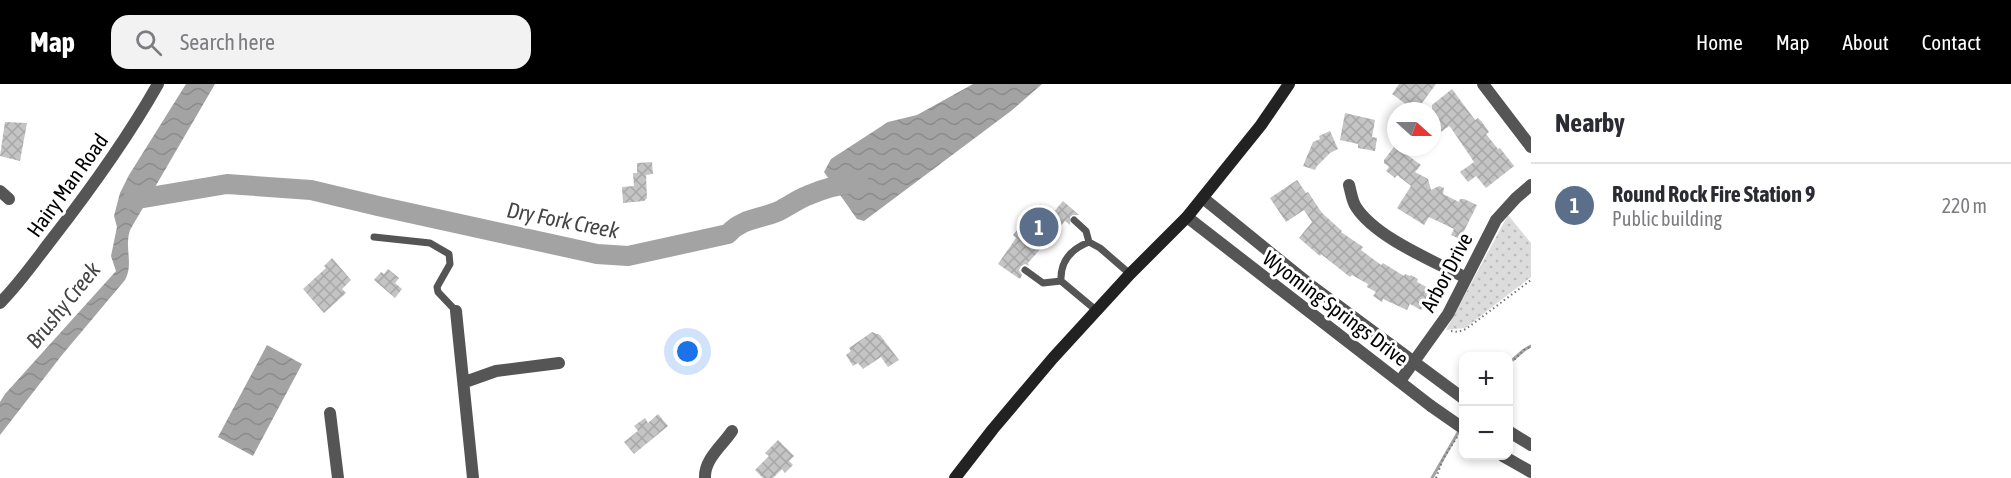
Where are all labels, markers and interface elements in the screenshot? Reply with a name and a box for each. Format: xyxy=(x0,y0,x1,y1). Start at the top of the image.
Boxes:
search box xyxy=(111,15,531,69)
text: Map xyxy=(30,26,75,58)
icon: search xyxy=(132,26,165,59)
text: Search here xyxy=(180,29,275,55)
text: Home xyxy=(1696,30,1743,54)
text: Map xyxy=(1776,30,1810,54)
text: About xyxy=(1843,30,1889,54)
text: Contact xyxy=(1922,30,1981,54)
north arrow xyxy=(1387,102,1441,156)
text: Nearby xyxy=(1555,108,1625,138)
street label: Hairy Man Road xyxy=(22,129,112,241)
text: Round Rock Fire Station 9 xyxy=(1612,181,1815,207)
text: 1 xyxy=(1570,194,1579,217)
text: 220 m xyxy=(1942,194,1987,217)
water label: Dry Fork Creek xyxy=(505,196,622,244)
pin: 1 xyxy=(1020,204,1058,250)
text: Public building xyxy=(1612,207,1722,230)
street label: Arbor Drive xyxy=(1415,228,1477,316)
street label: Wyoming Springs Drive xyxy=(1259,246,1413,370)
water label: Brushy Creek xyxy=(20,257,106,353)
your location xyxy=(673,337,702,366)
map controls xyxy=(1459,352,1513,460)
button: + xyxy=(1459,352,1513,406)
button: − xyxy=(1459,406,1513,460)

